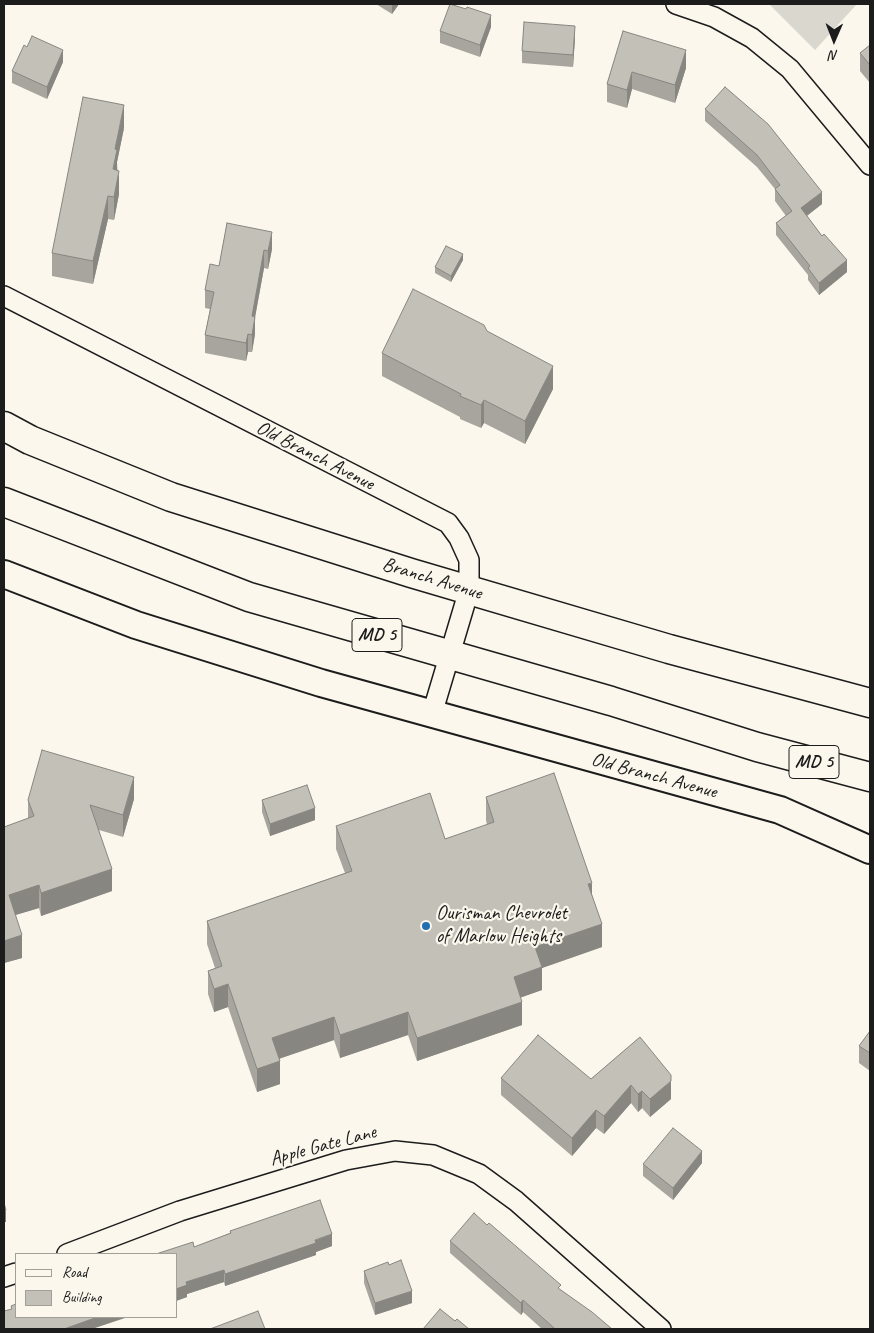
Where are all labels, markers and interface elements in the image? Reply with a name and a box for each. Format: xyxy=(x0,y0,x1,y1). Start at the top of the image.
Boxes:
north arrow xyxy=(809,15,859,65)
text: N xyxy=(829,47,838,64)
street label: Old Branch Avenue xyxy=(252,416,378,496)
street label: Branch Avenue xyxy=(379,552,485,606)
road number: MD 5 xyxy=(352,618,402,652)
road number: MD 5 xyxy=(789,746,839,779)
street label: Old Branch Avenue xyxy=(589,748,719,804)
place label: Ourisman Chevrolet of Marlow Heights xyxy=(436,902,567,949)
marker: Ourisman Chevrolet of Marlow Heights xyxy=(420,920,432,932)
street label: Apple Gate Lane xyxy=(267,1120,379,1172)
legend xyxy=(15,1253,178,1318)
text: Road xyxy=(62,1263,87,1282)
text: Building xyxy=(62,1288,101,1307)

